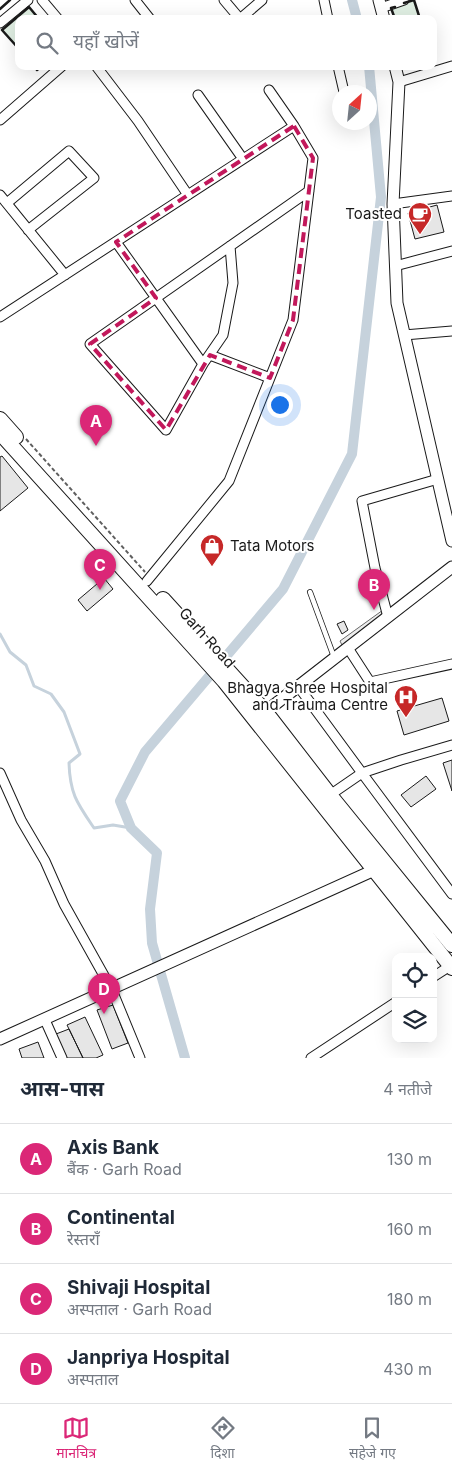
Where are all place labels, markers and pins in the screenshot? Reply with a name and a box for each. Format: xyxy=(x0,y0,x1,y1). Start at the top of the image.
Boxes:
cafe icon: Toasted xyxy=(407,201,433,235)
place label: Toasted xyxy=(345,204,402,223)
pin: A xyxy=(80,405,112,446)
shop icon: Tata Motors xyxy=(199,533,225,567)
place label: Tata Motors xyxy=(230,536,315,555)
pin: C xyxy=(84,549,116,590)
pin: B xyxy=(358,569,390,610)
place label: Bhagya Shree Hospital and Trauma Centre xyxy=(227,678,388,714)
hospital icon: Bhagya Shree Hospital and Trauma Centre xyxy=(393,684,419,718)
pin: D xyxy=(88,973,120,1014)

